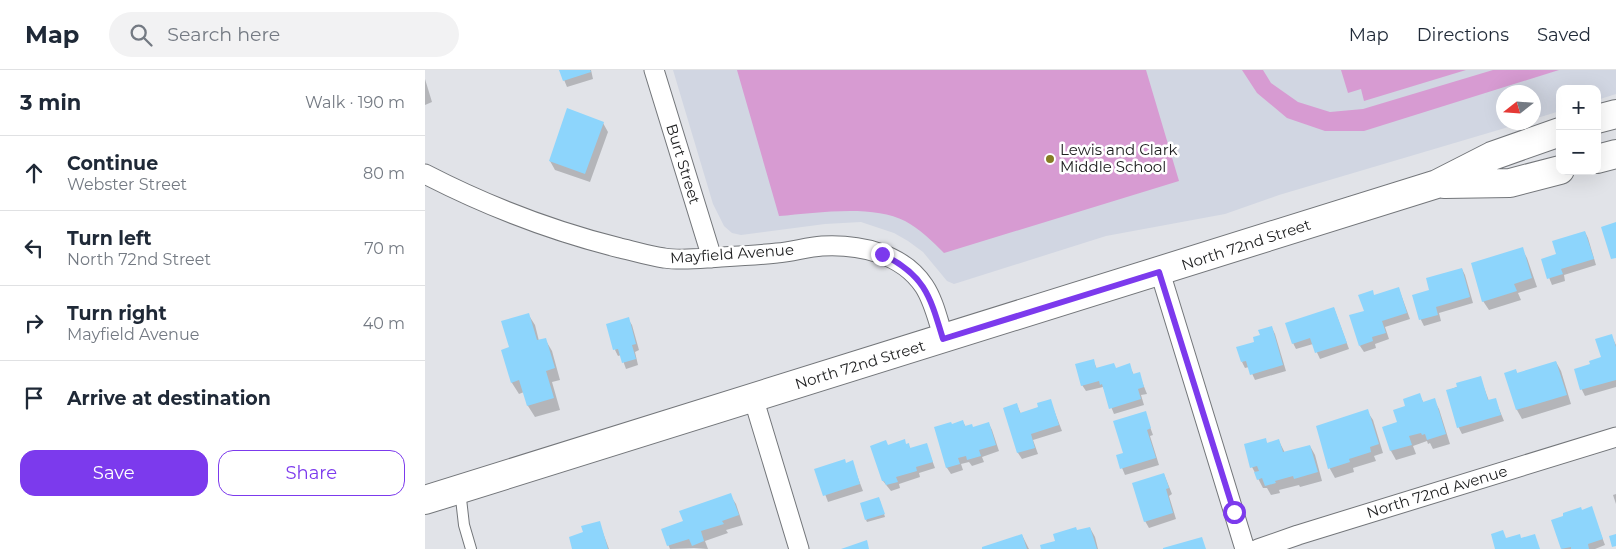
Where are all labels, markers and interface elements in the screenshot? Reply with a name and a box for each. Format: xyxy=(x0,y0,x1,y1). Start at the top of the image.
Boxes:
search box xyxy=(109,12,459,57)
text: Map xyxy=(25,20,79,49)
icon: search xyxy=(127,21,155,49)
text: Search here xyxy=(167,23,280,46)
text: Map xyxy=(1349,24,1389,46)
text: Directions xyxy=(1417,24,1509,46)
text: Saved xyxy=(1537,24,1591,46)
north arrow xyxy=(1496,85,1541,130)
map controls xyxy=(1556,85,1601,175)
button: + xyxy=(1556,85,1601,130)
text: 3 min xyxy=(20,90,81,115)
text: Walk · 190 m xyxy=(305,93,405,112)
street label: Burt Street xyxy=(662,121,705,206)
button: − xyxy=(1556,130,1601,175)
place label: Lewis and Clark Middle School xyxy=(1060,140,1178,176)
text: Continue xyxy=(67,152,158,175)
marker: Lewis and Clark Middle School xyxy=(1044,153,1056,165)
icon: ahead xyxy=(20,159,48,187)
text: 80 m xyxy=(363,164,405,183)
text: Webster Street xyxy=(67,175,187,194)
street label: North 72nd Street xyxy=(1179,215,1313,274)
text: Turn left xyxy=(67,227,152,250)
icon: left xyxy=(20,234,48,262)
text: 70 m xyxy=(364,239,405,258)
street label: Mayfield Avenue xyxy=(669,240,795,267)
route end xyxy=(871,243,894,266)
text: North 72nd Street xyxy=(67,250,211,269)
text: Turn right xyxy=(67,302,167,325)
icon: right xyxy=(20,309,48,337)
text: 40 m xyxy=(363,314,405,333)
text: Mayfield Avenue xyxy=(67,325,199,344)
street label: North 72nd Street xyxy=(793,336,927,393)
icon: arrive xyxy=(20,384,48,412)
text: Arrive at destination xyxy=(67,387,271,410)
button: Save xyxy=(20,450,208,496)
button: Share xyxy=(218,450,405,496)
street label: North 72nd Avenue xyxy=(1364,461,1510,522)
route start xyxy=(1223,501,1246,524)

